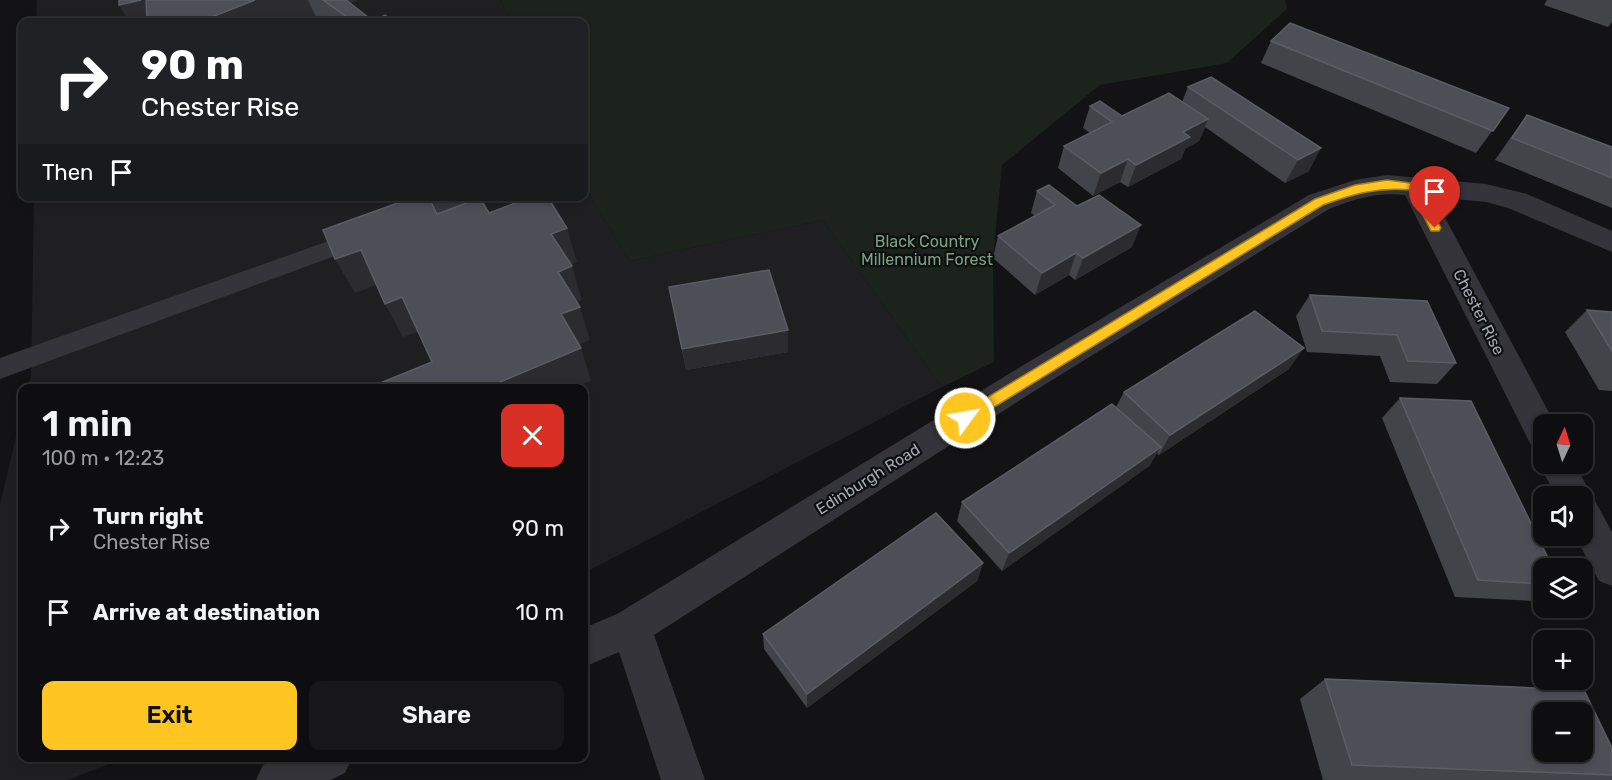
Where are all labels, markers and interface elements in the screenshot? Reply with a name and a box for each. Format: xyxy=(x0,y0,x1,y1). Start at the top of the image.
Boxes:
text: 90 m xyxy=(141,40,244,90)
icon: right xyxy=(42,42,120,120)
text: Chester Rise xyxy=(141,91,299,123)
icon: arrive xyxy=(105,156,138,189)
text: Then xyxy=(42,159,93,186)
pin xyxy=(1409,166,1460,228)
icon: arrive xyxy=(1418,175,1451,208)
park label: Black Country Millennium Forest xyxy=(861,232,993,269)
street label: Chester Rise xyxy=(1449,266,1509,358)
position arrow xyxy=(933,386,997,450)
text: 1 min xyxy=(42,402,133,445)
button: close xyxy=(501,404,564,467)
north arrow xyxy=(1533,414,1593,474)
map controls xyxy=(1533,414,1593,762)
street label: Edinburgh Road xyxy=(813,439,923,519)
text: 100 m · 12:23 xyxy=(42,446,164,470)
button: sound xyxy=(1533,486,1593,546)
text: Turn right xyxy=(93,503,203,530)
icon: right xyxy=(42,512,75,545)
text: 90 m xyxy=(512,515,564,542)
text: Chester Rise xyxy=(93,530,210,554)
button: layers xyxy=(1533,558,1593,618)
icon: arrive xyxy=(42,596,75,629)
text: Arrive at destination xyxy=(93,599,320,626)
text: 10 m xyxy=(516,599,564,626)
button: + xyxy=(1533,630,1593,690)
button: Exit xyxy=(42,681,297,750)
button: Share xyxy=(309,681,564,750)
button: − xyxy=(1533,702,1593,762)

